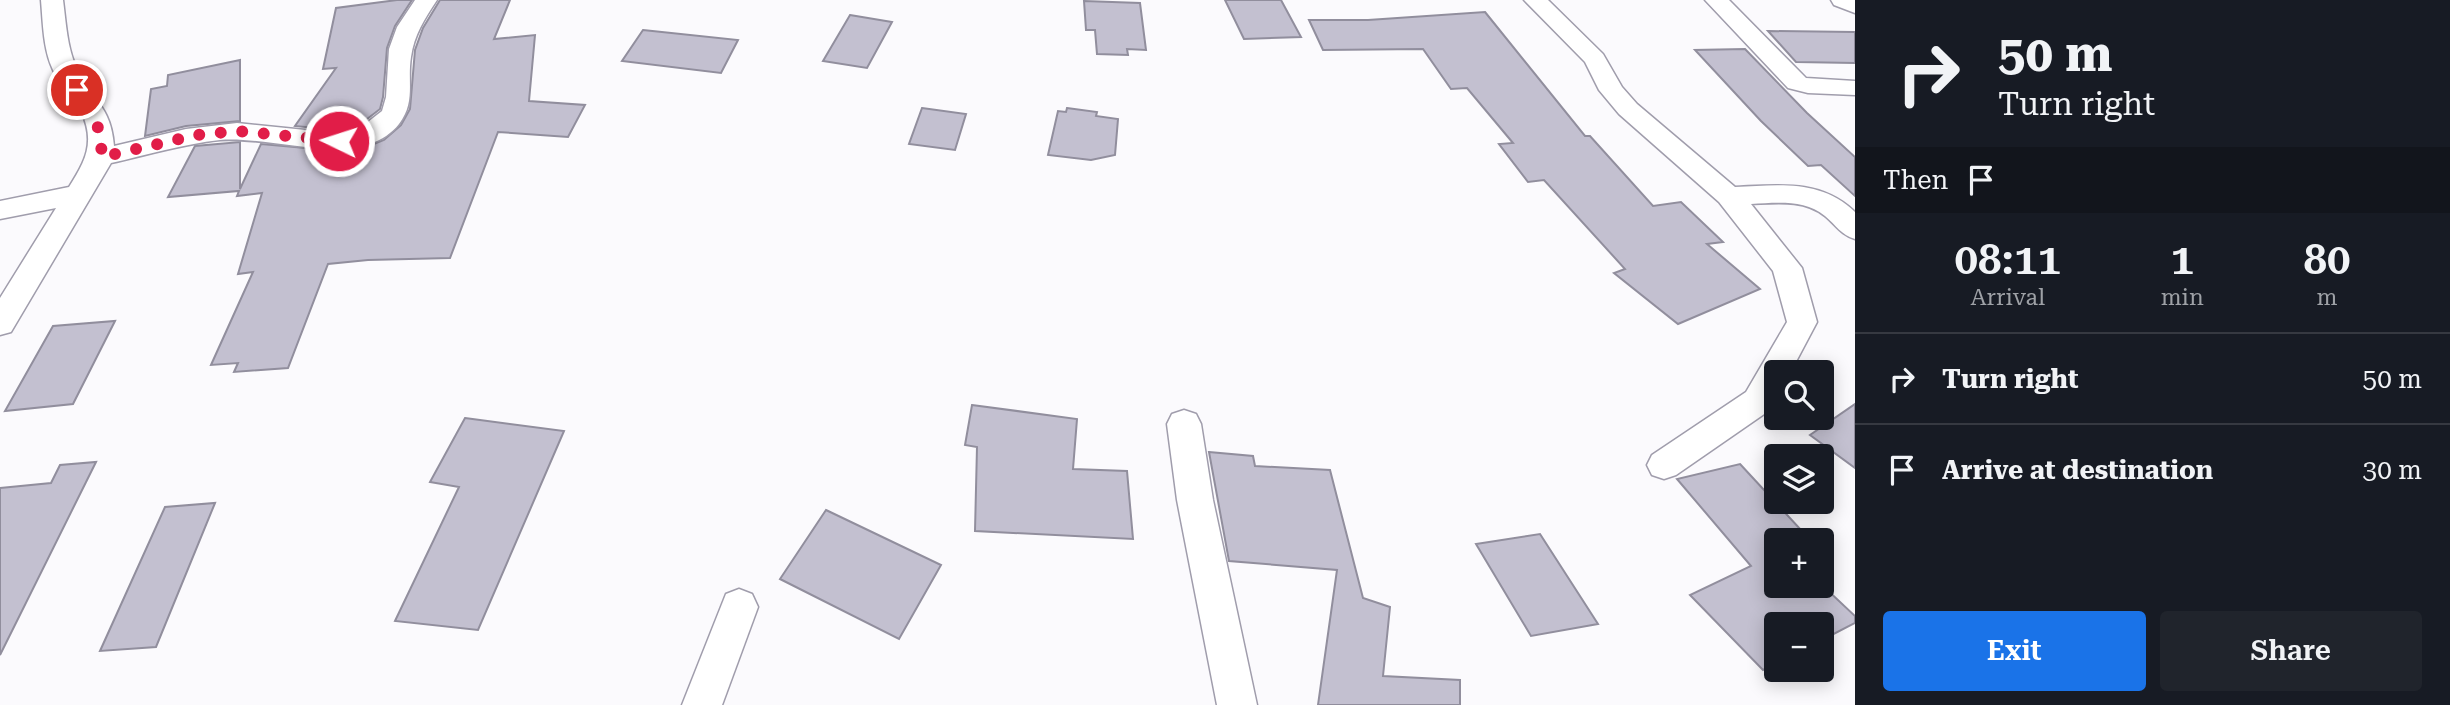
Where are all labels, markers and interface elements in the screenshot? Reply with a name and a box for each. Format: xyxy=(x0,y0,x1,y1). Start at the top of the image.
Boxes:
text: 50 m xyxy=(1998,26,2113,83)
icon: right xyxy=(1883,28,1974,119)
pin xyxy=(47,60,107,120)
icon: arrive xyxy=(58,71,96,109)
text: Turn right xyxy=(1998,85,2155,123)
position arrow xyxy=(302,104,376,178)
icon: arrive xyxy=(1962,161,2000,199)
text: Then xyxy=(1883,165,1948,195)
text: 08:11 xyxy=(1955,235,2061,284)
text: 1 xyxy=(2170,235,2194,284)
text: 80 xyxy=(2303,235,2350,284)
text: Arrival xyxy=(1970,284,2045,311)
text: min xyxy=(2161,284,2204,311)
text: m xyxy=(2316,284,2337,311)
map controls xyxy=(1764,360,1834,682)
button: search xyxy=(1764,360,1834,430)
icon: right xyxy=(1883,360,1921,398)
text: Turn right xyxy=(1942,364,2078,394)
text: 50 m xyxy=(2363,364,2422,394)
button: layers xyxy=(1764,444,1834,514)
icon: arrive xyxy=(1883,451,1921,489)
text: Arrive at destination xyxy=(1942,455,2213,485)
text: 30 m xyxy=(2363,455,2422,485)
button: + xyxy=(1764,528,1834,598)
button: Exit xyxy=(1883,611,2146,691)
button: Share xyxy=(2160,611,2422,691)
button: − xyxy=(1764,612,1834,682)

